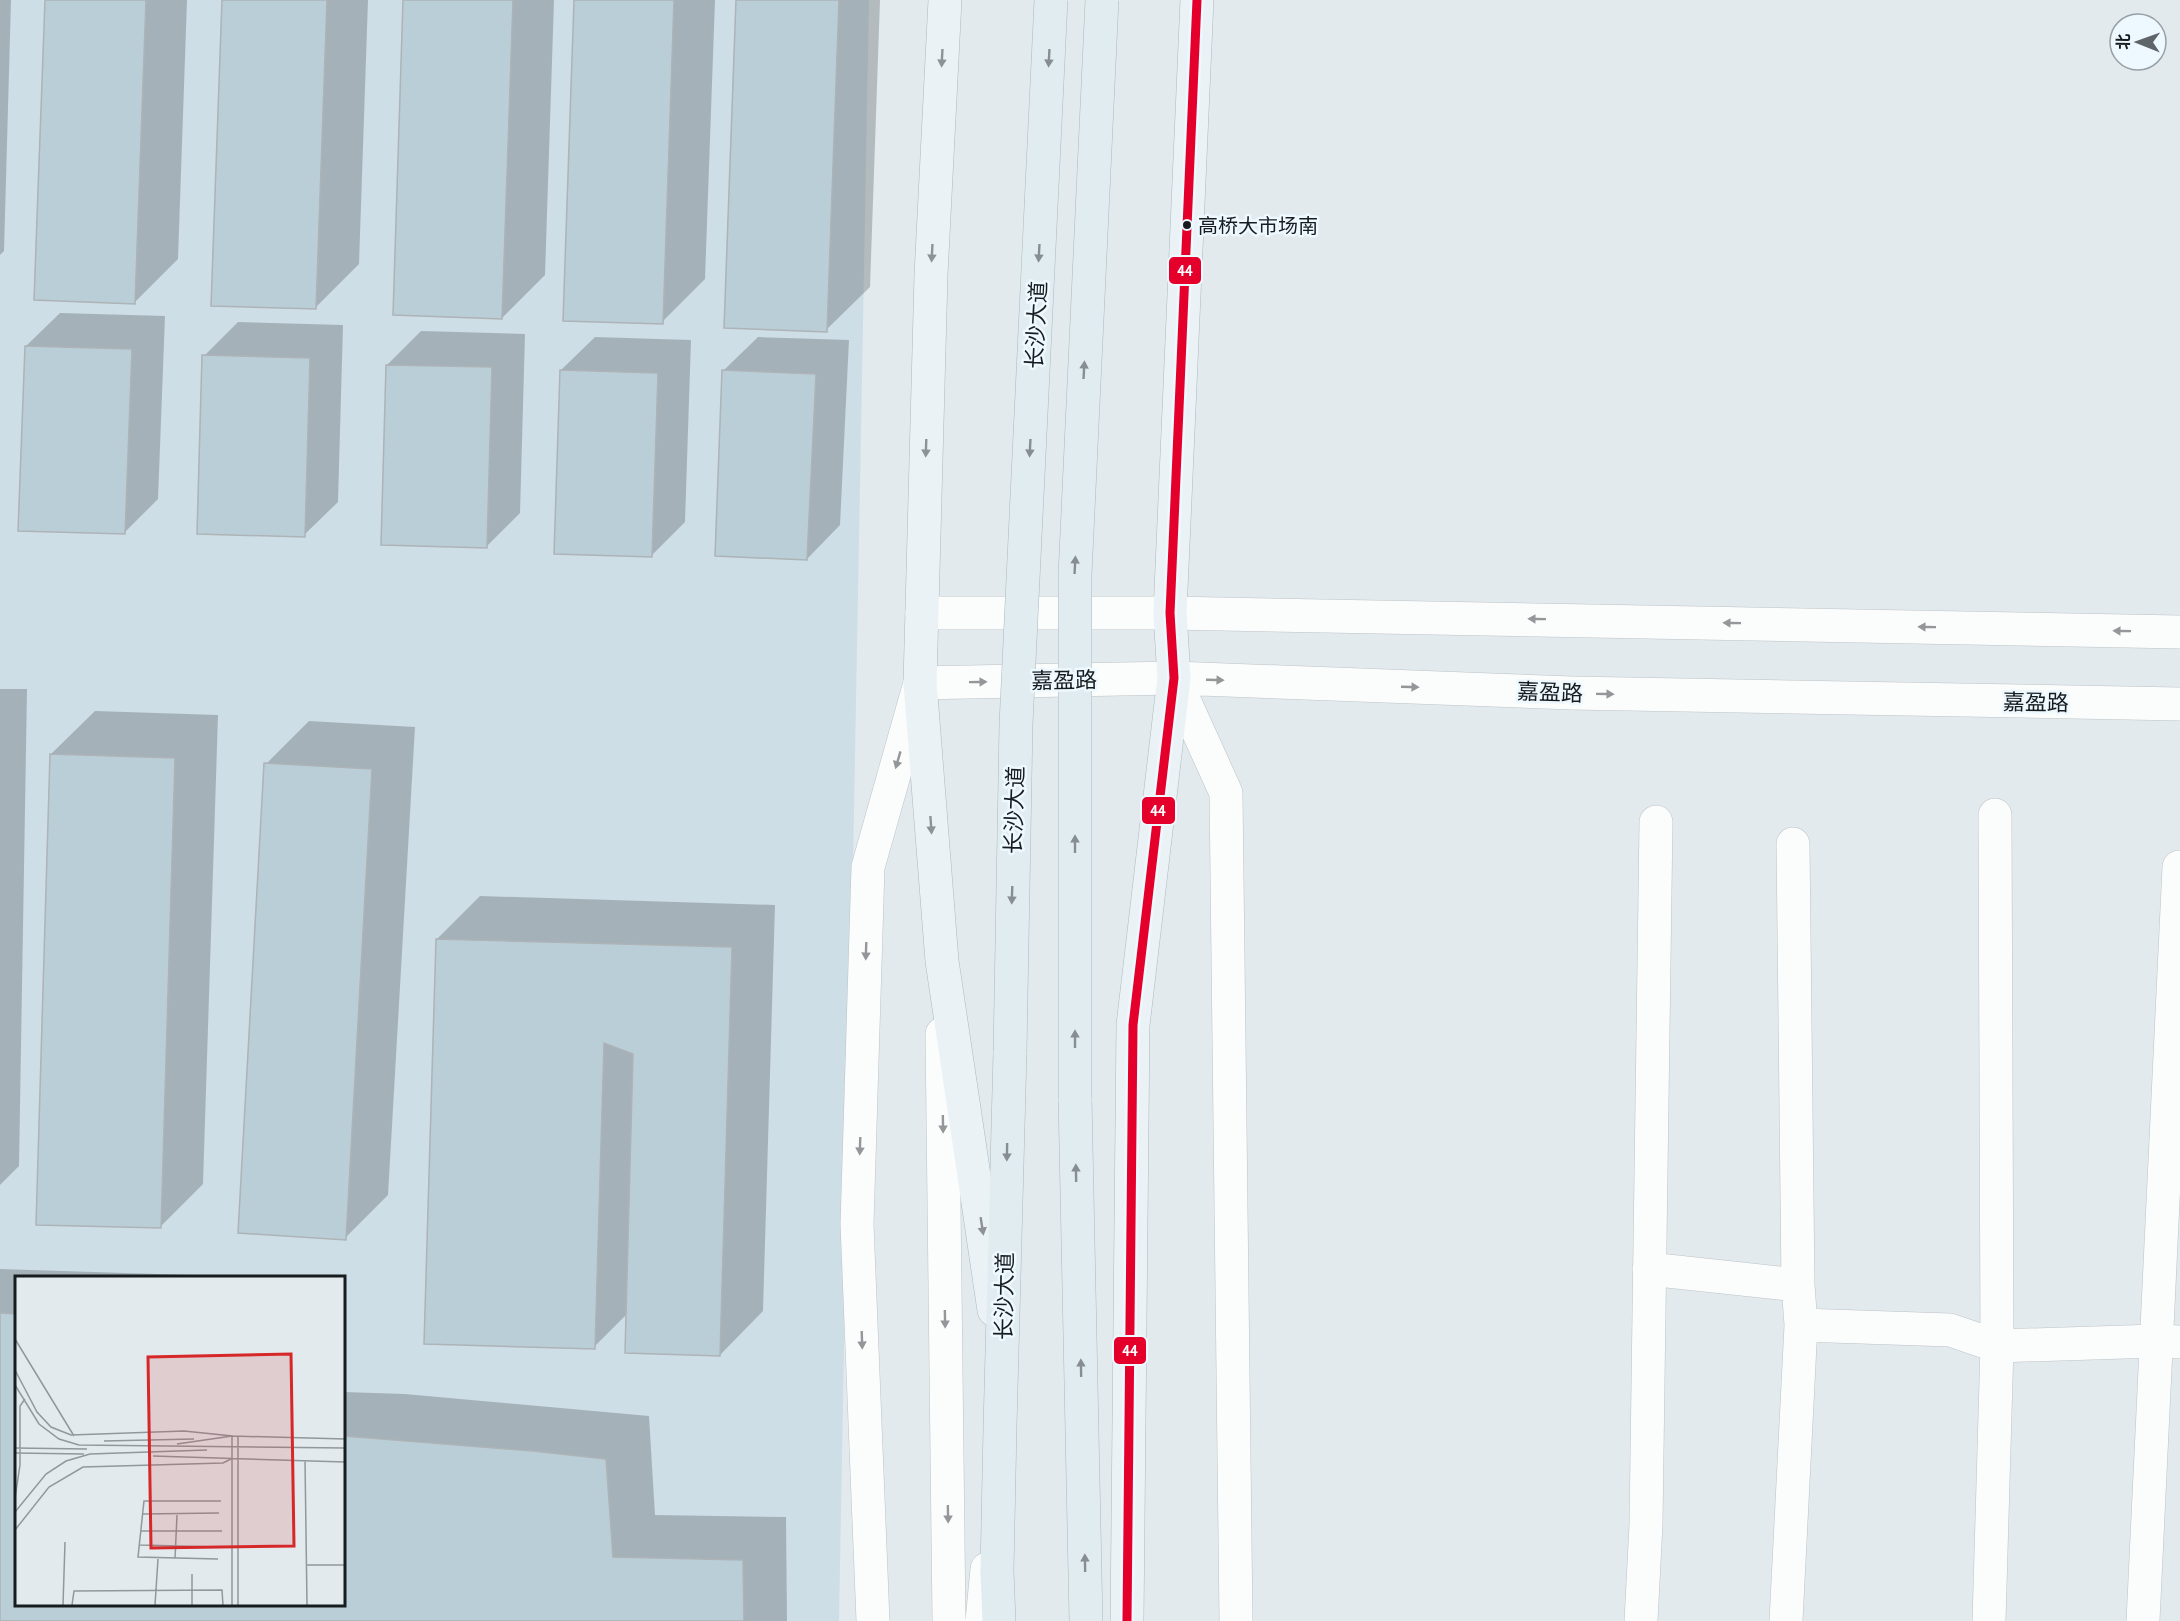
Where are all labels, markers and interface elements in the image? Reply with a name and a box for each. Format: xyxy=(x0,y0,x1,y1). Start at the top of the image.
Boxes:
north arrow xyxy=(2108,12,2168,72)
text: 北 xyxy=(2113,34,2133,50)
one-way arrow xyxy=(937,49,947,68)
one-way arrow xyxy=(1044,49,1053,68)
place label: 高桥大市场南 xyxy=(1198,213,1318,239)
marker: 高桥大市场南 xyxy=(1181,219,1193,231)
one-way arrow xyxy=(928,244,937,263)
one-way arrow xyxy=(1035,244,1044,263)
line badge: 44 xyxy=(1168,256,1202,285)
text: 44 xyxy=(1177,260,1193,280)
street label: 长沙大道 xyxy=(1020,280,1052,370)
one-way arrow xyxy=(1080,361,1089,380)
one-way arrow xyxy=(1025,438,1034,457)
one-way arrow xyxy=(922,439,931,458)
one-way arrow xyxy=(1071,556,1080,575)
one-way arrow xyxy=(1527,615,1546,624)
one-way arrow xyxy=(1722,618,1741,628)
one-way arrow xyxy=(1917,622,1936,632)
one-way arrow xyxy=(2112,626,2131,635)
street label: 嘉盈路 xyxy=(1031,665,1097,695)
one-way arrow xyxy=(1206,675,1225,684)
one-way arrow xyxy=(969,677,988,687)
street label: 嘉盈路 xyxy=(1517,677,1583,707)
one-way arrow xyxy=(1401,682,1420,692)
street label: 嘉盈路 xyxy=(2003,687,2069,717)
one-way arrow xyxy=(1596,689,1615,699)
one-way arrow xyxy=(893,751,903,769)
street label: 长沙大道 xyxy=(998,766,1030,854)
line badge: 44 xyxy=(1141,796,1176,825)
text: 44 xyxy=(1150,800,1166,820)
one-way arrow xyxy=(926,816,936,835)
one-way arrow xyxy=(1070,835,1080,854)
one-way arrow xyxy=(1007,885,1017,904)
one-way arrow xyxy=(861,941,870,960)
one-way arrow xyxy=(1070,1030,1080,1049)
one-way arrow xyxy=(938,1115,948,1134)
one-way arrow xyxy=(855,1136,864,1155)
one-way arrow xyxy=(1003,1143,1012,1162)
one-way arrow xyxy=(1072,1163,1081,1182)
one-way arrow xyxy=(977,1217,986,1236)
street label: 长沙大道 xyxy=(989,1252,1019,1340)
inset map xyxy=(15,1276,345,1606)
one-way arrow xyxy=(941,1310,950,1329)
one-way arrow xyxy=(857,1331,866,1350)
line badge: 44 xyxy=(1113,1336,1147,1365)
text: 44 xyxy=(1122,1340,1138,1360)
one-way arrow xyxy=(1076,1358,1085,1377)
one-way arrow xyxy=(943,1505,952,1524)
one-way arrow xyxy=(1080,1553,1090,1572)

